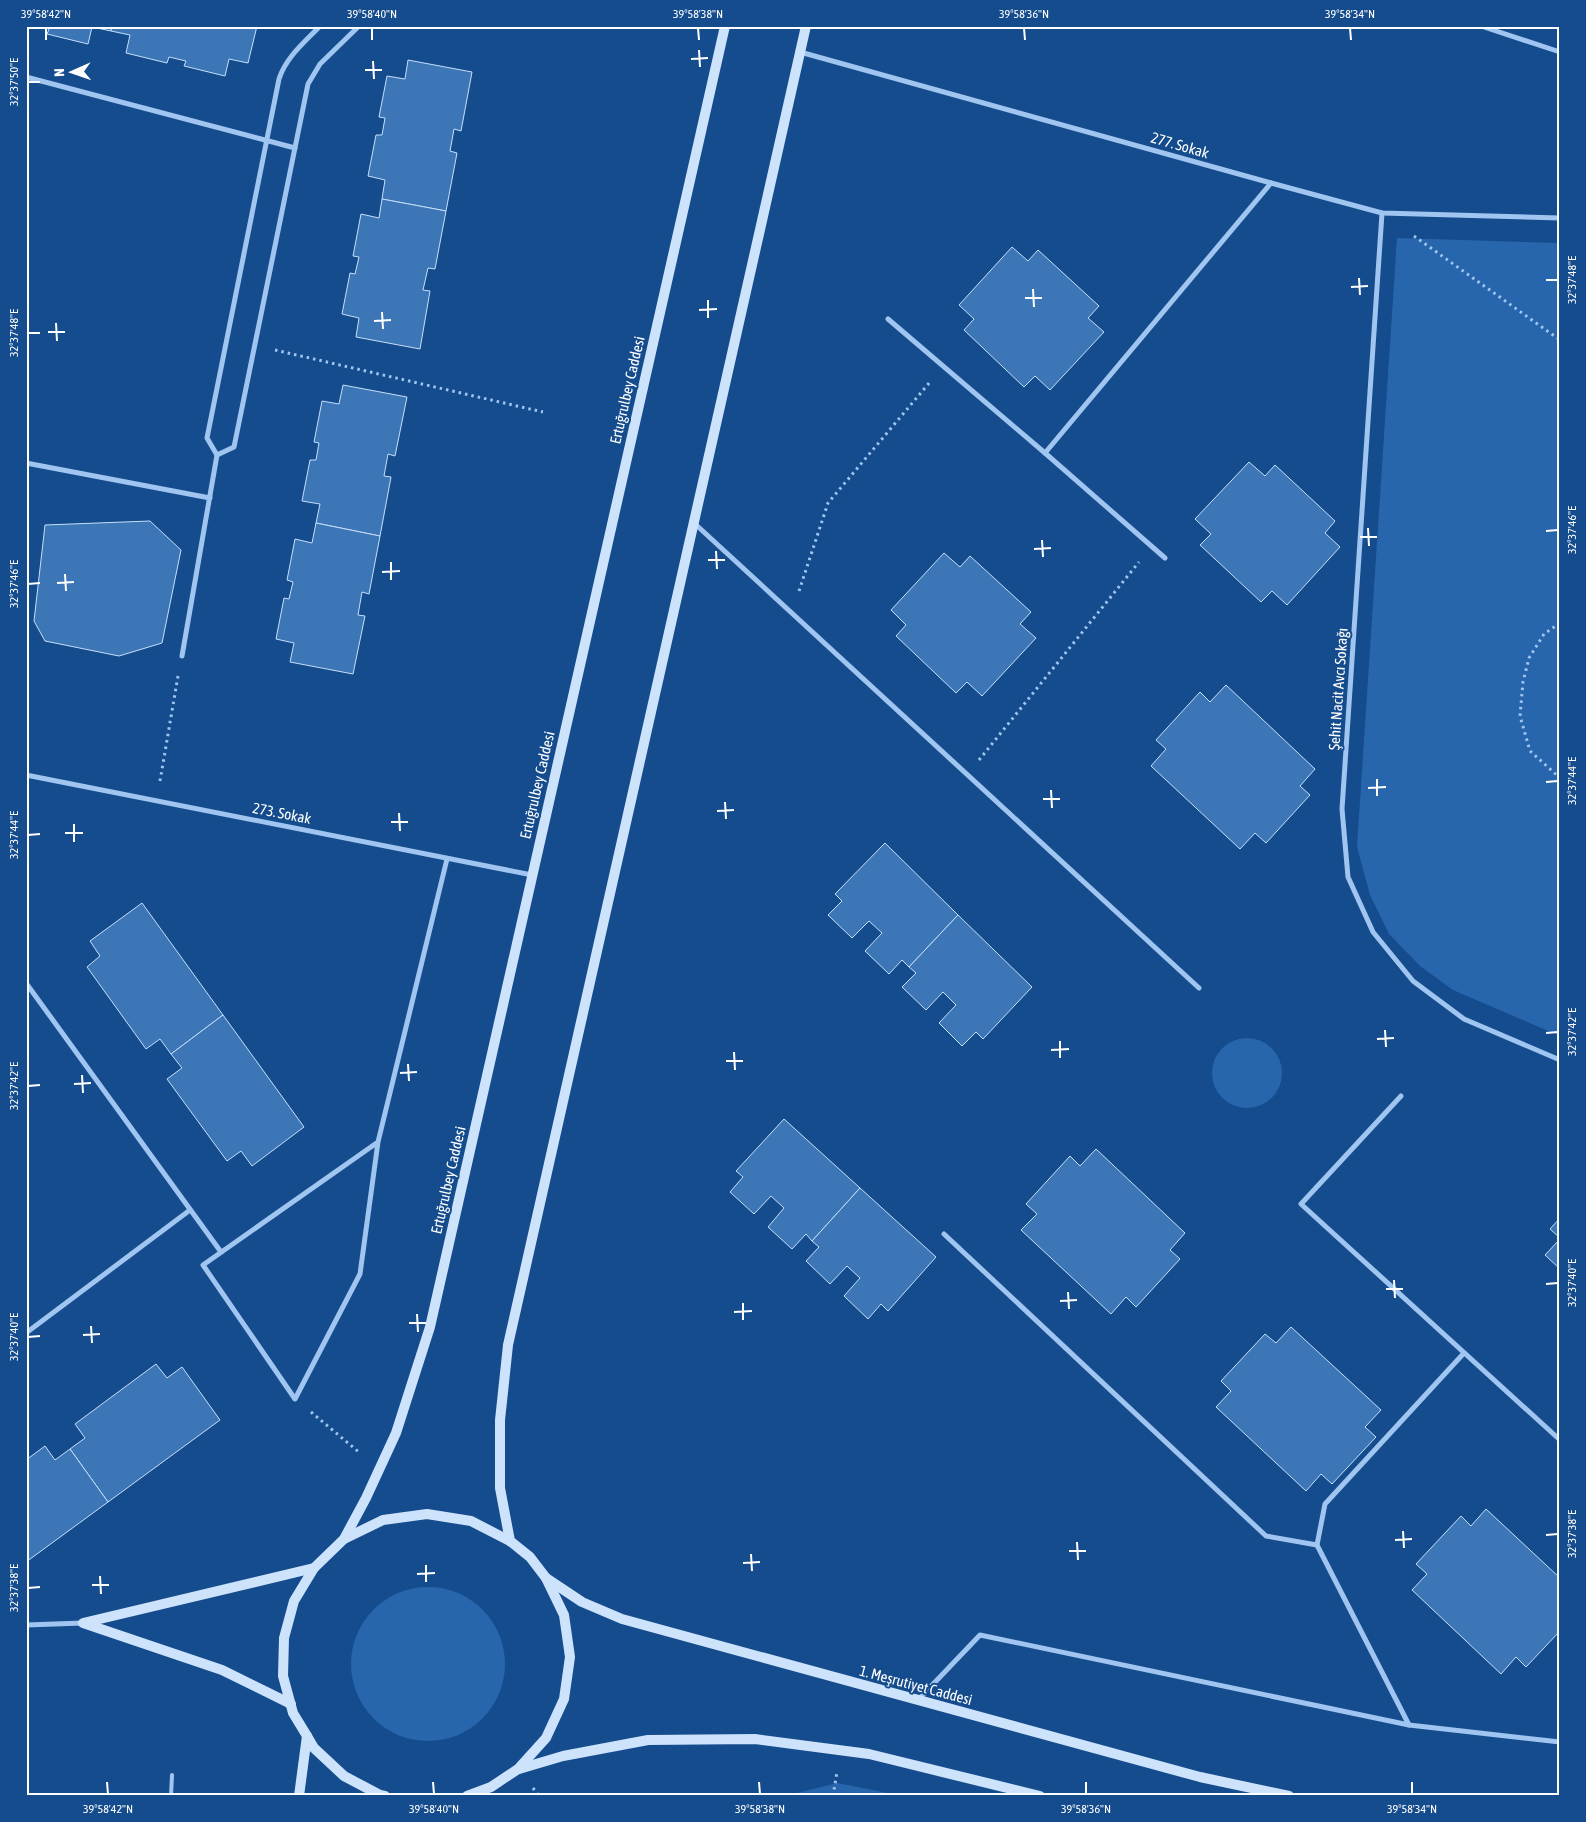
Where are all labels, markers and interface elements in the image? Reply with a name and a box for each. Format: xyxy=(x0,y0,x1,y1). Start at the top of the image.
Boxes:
text: 39°58'42"N xyxy=(21,7,71,21)
text: 39°58'40"N xyxy=(347,7,397,21)
text: 39°58'38"N xyxy=(673,7,723,21)
text: 39°58'36"N xyxy=(999,7,1049,21)
text: 39°58'34"N xyxy=(1325,7,1375,21)
north arrow xyxy=(48,48,98,98)
text: 32°37'50"E xyxy=(7,58,21,106)
text: N xyxy=(51,68,67,77)
street label: 277. Sokak xyxy=(1149,129,1211,161)
text: 32°37'48"E xyxy=(1565,256,1579,304)
text: 32°37'48"E xyxy=(7,309,21,357)
street label: Ertuğrulbey Caddesi xyxy=(606,335,648,445)
text: 32°37'46"E xyxy=(1565,506,1579,554)
text: 32°37'46"E xyxy=(7,560,21,608)
street label: Şehit Nacit Avcı Sokağı xyxy=(1325,627,1351,751)
street label: Ertuğrulbey Caddesi xyxy=(516,730,558,840)
text: 32°37'44"E xyxy=(1565,757,1579,805)
street label: 273. Sokak xyxy=(251,799,313,827)
text: 32°37'44"E xyxy=(7,811,21,859)
text: 32°37'42"E xyxy=(1565,1008,1579,1056)
text: 32°37'42"E xyxy=(7,1062,21,1110)
street label: Ertuğrulbey Caddesi xyxy=(427,1125,469,1235)
text: 32°37'40"E xyxy=(1565,1259,1579,1307)
text: 32°37'40"E xyxy=(7,1313,21,1361)
text: 32°37'38"E xyxy=(1565,1510,1579,1558)
text: 32°37'38"E xyxy=(7,1564,21,1612)
street label: 1. Meşrutiyet Caddesi xyxy=(858,1662,974,1708)
text: 39°58'42"N xyxy=(83,1802,133,1816)
text: 39°58'40"N xyxy=(409,1802,459,1816)
text: 39°58'38"N xyxy=(735,1802,785,1816)
text: 39°58'36"N xyxy=(1061,1802,1111,1816)
text: 39°58'34"N xyxy=(1387,1802,1437,1816)

